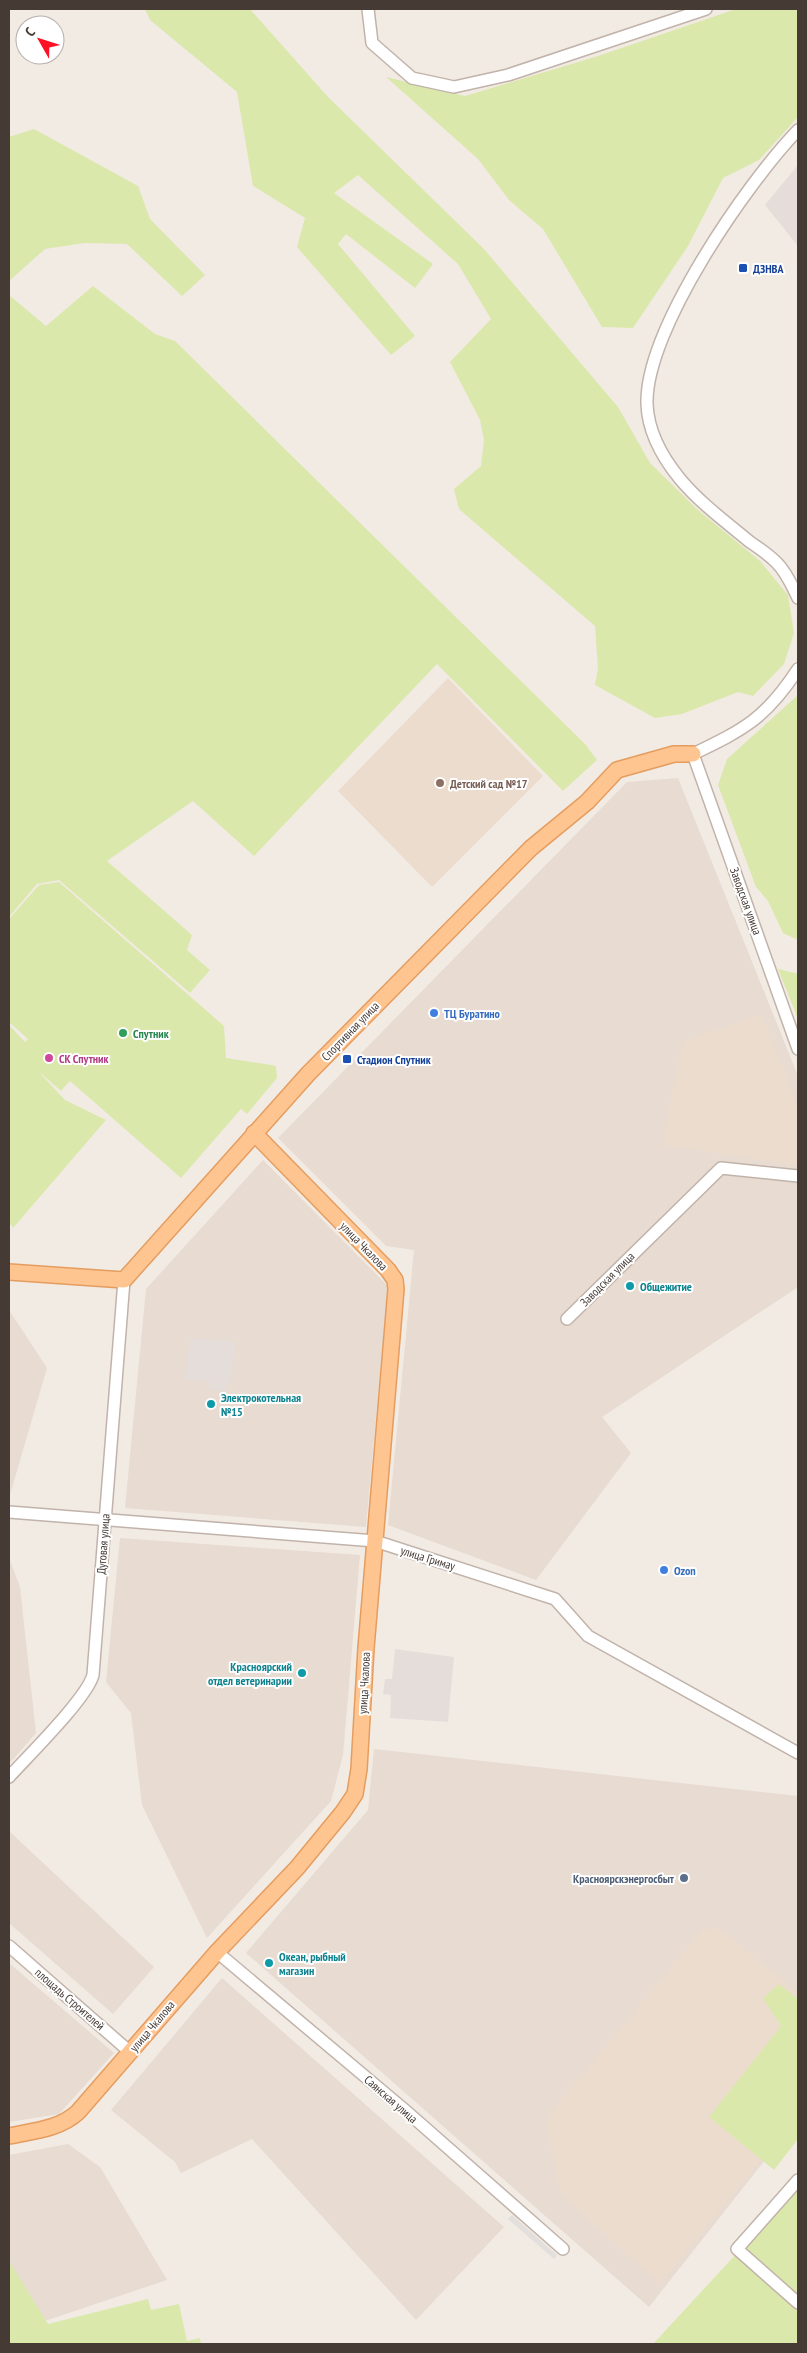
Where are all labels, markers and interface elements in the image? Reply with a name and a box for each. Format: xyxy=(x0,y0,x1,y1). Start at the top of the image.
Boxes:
north arrow xyxy=(15,15,65,65)
text: С xyxy=(21,23,39,40)
place label: ДЗНВА xyxy=(753,261,784,276)
marker: ДЗНВА xyxy=(737,262,749,274)
place label: Детский сад №17 xyxy=(450,776,528,791)
marker: Детский сад №17 xyxy=(434,777,446,789)
street label: Заводская улица xyxy=(727,865,765,937)
street label: Спортивная улица xyxy=(318,998,382,1064)
place label: ТЦ Буратино xyxy=(444,1006,501,1021)
marker: ТЦ Буратино xyxy=(428,1007,440,1019)
place label: Спутник xyxy=(133,1026,169,1041)
marker: Спутник xyxy=(117,1027,129,1039)
place label: СК Спутник xyxy=(59,1051,109,1066)
marker: СК Спутник xyxy=(43,1052,55,1064)
place label: Стадион Спутник xyxy=(357,1052,431,1067)
marker: Стадион Спутник xyxy=(341,1053,353,1065)
street label: улица Чкалова xyxy=(337,1218,391,1274)
street label: Заводская улица xyxy=(577,1249,637,1309)
place label: Общежитие xyxy=(640,1279,692,1294)
marker: Общежитие xyxy=(624,1280,636,1292)
place label: Электрокотельная №15 xyxy=(221,1390,301,1419)
marker: Электрокотельная №15 xyxy=(205,1398,217,1410)
street label: Дуговая улица xyxy=(93,1513,113,1575)
street label: улица Гримау xyxy=(399,1543,458,1574)
place label: Ozon xyxy=(674,1563,696,1578)
marker: Ozon xyxy=(658,1564,670,1576)
street label: улица Чкалова xyxy=(355,1651,373,1714)
place label: Красноярский отдел ветеринарии xyxy=(208,1659,292,1688)
marker: Красноярский отдел ветеринарии xyxy=(296,1667,308,1679)
place label: Красноярскэнергосбыт xyxy=(573,1871,675,1886)
marker: Красноярскэнергосбыт xyxy=(678,1872,690,1884)
place label: Океан, рыбный магазин xyxy=(279,1949,346,1978)
marker: Океан, рыбный магазин xyxy=(263,1957,275,1969)
street label: площадь Строителей xyxy=(32,1965,108,2033)
street label: улица Чкалова xyxy=(126,1997,178,2055)
street label: Саянская улица xyxy=(361,2072,421,2126)

